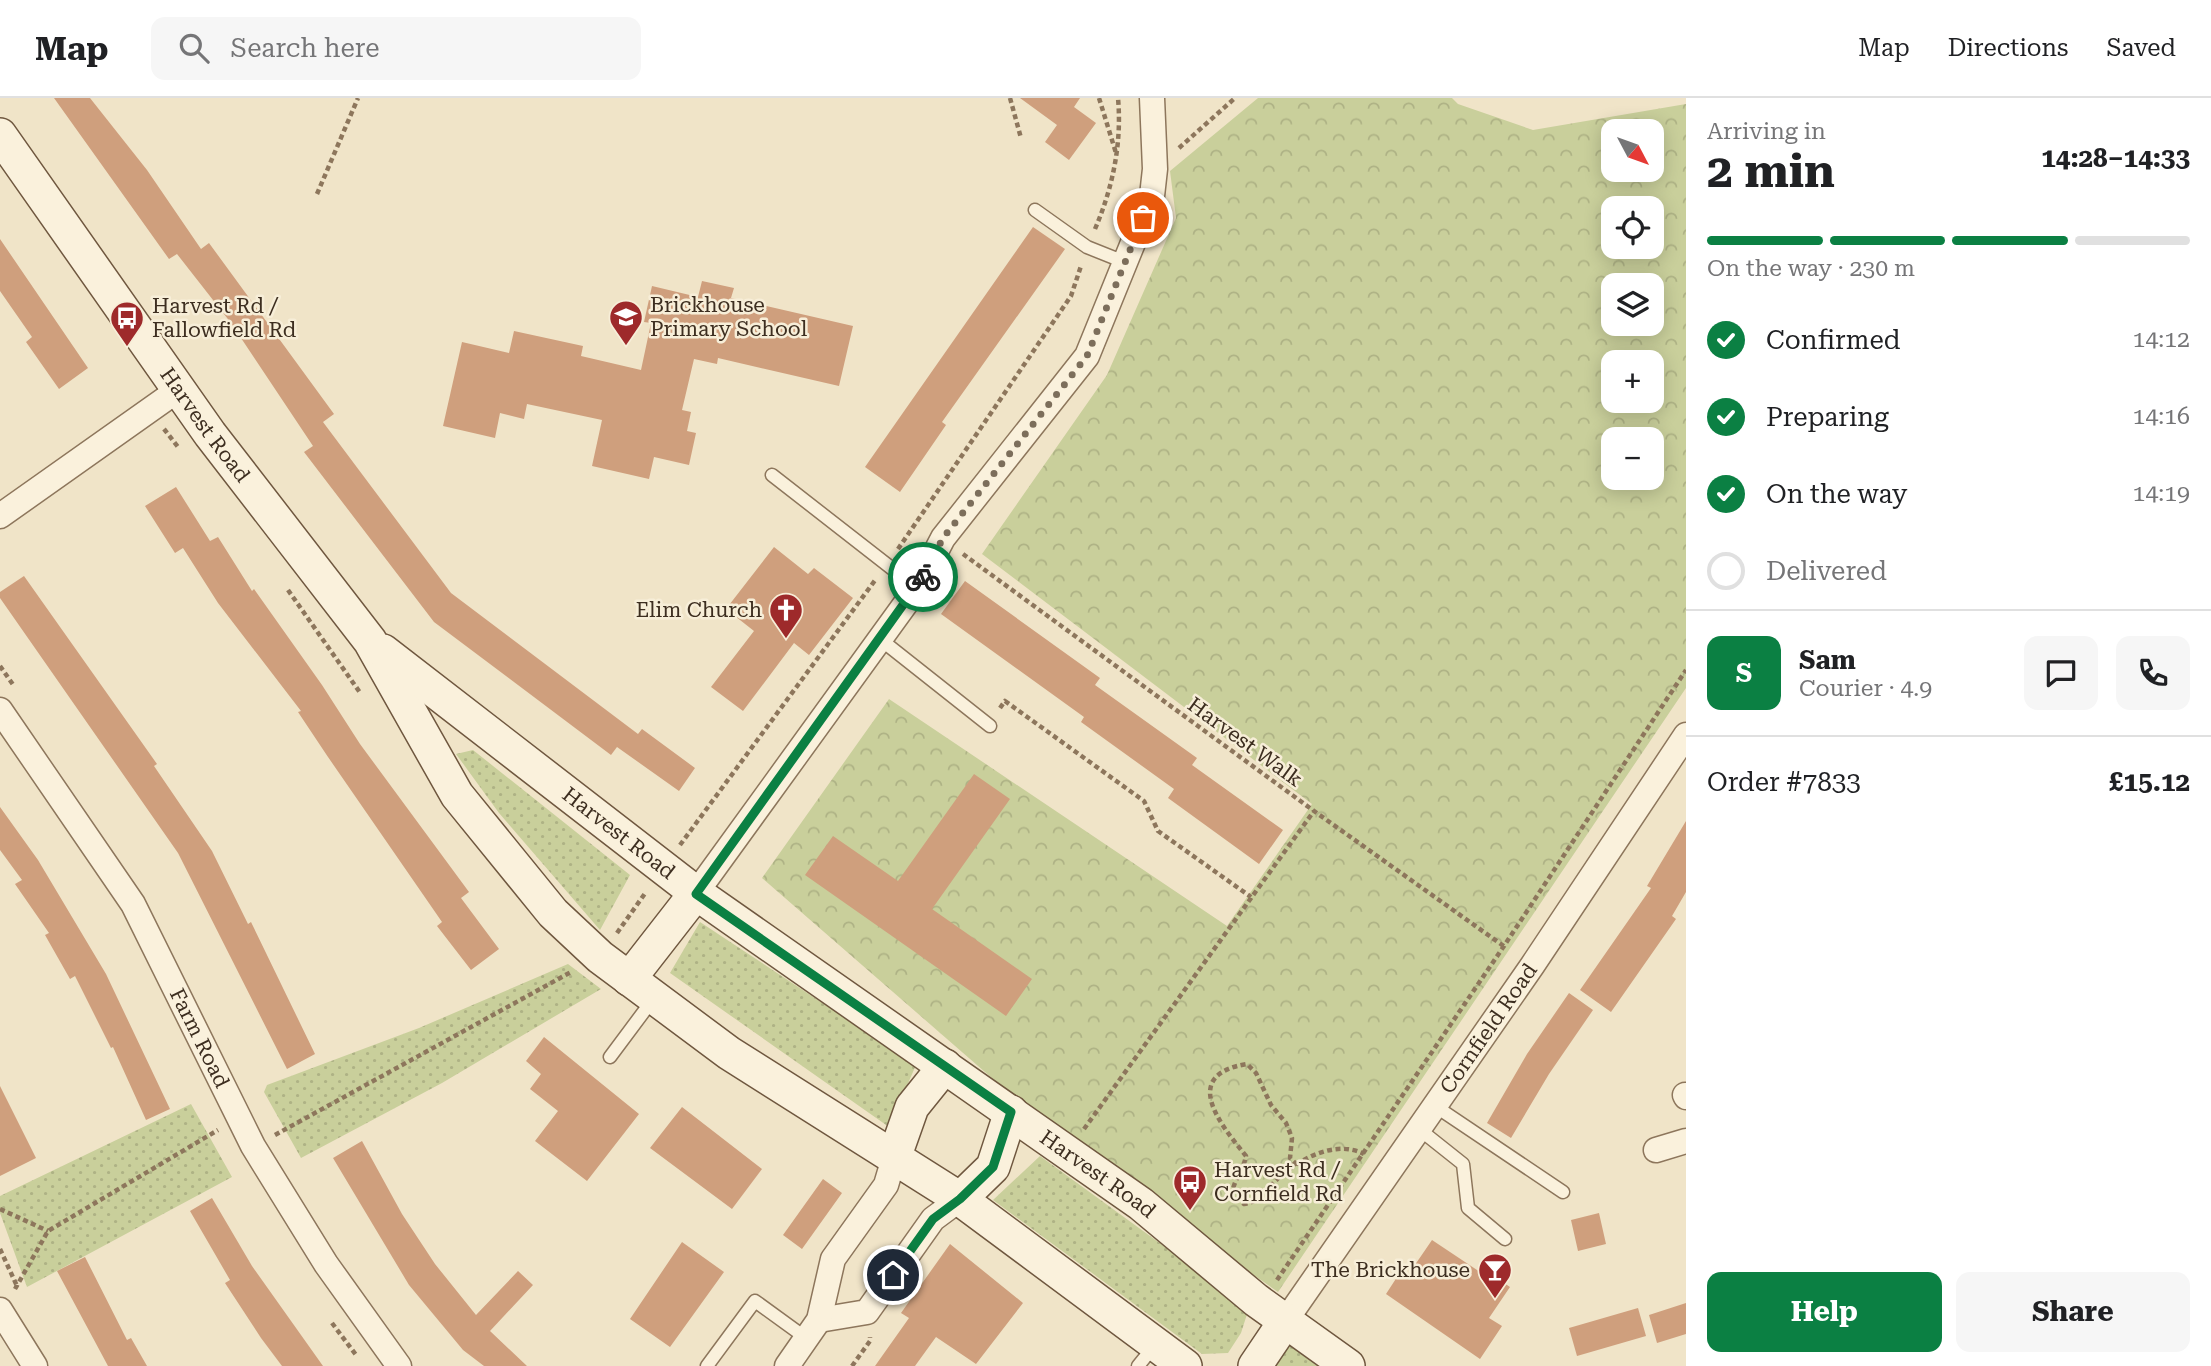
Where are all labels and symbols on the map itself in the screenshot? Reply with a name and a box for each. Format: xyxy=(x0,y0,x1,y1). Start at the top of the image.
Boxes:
north arrow xyxy=(1601,119,1664,182)
pin xyxy=(1113,188,1173,248)
place label: Brickhouse Primary School xyxy=(650,293,808,341)
place label: Harvest Rd / Fallowfield Rd xyxy=(152,294,297,342)
school or university icon: Brickhouse Primary School xyxy=(607,298,645,347)
bus stop icon: Harvest Rd / Fallowfield Rd xyxy=(108,299,146,348)
street label: Harvest Road xyxy=(155,363,255,487)
courier xyxy=(888,542,958,612)
church icon: Elim Church xyxy=(767,591,805,640)
place label: Elim Church xyxy=(636,598,762,622)
street label: Harvest Walk xyxy=(1183,692,1307,792)
street label: Harvest Road xyxy=(558,782,680,885)
street label: Cornfield Road xyxy=(1435,958,1542,1098)
street label: Farm Road xyxy=(165,985,234,1092)
street label: Harvest Road xyxy=(1035,1125,1161,1223)
place label: Harvest Rd / Cornfield Rd xyxy=(1214,1158,1343,1206)
bus stop icon: Harvest Rd / Cornfield Rd xyxy=(1171,1163,1209,1212)
pin xyxy=(863,1245,923,1305)
bar icon: The Brickhouse xyxy=(1476,1251,1514,1300)
place label: The Brickhouse xyxy=(1311,1258,1470,1282)

